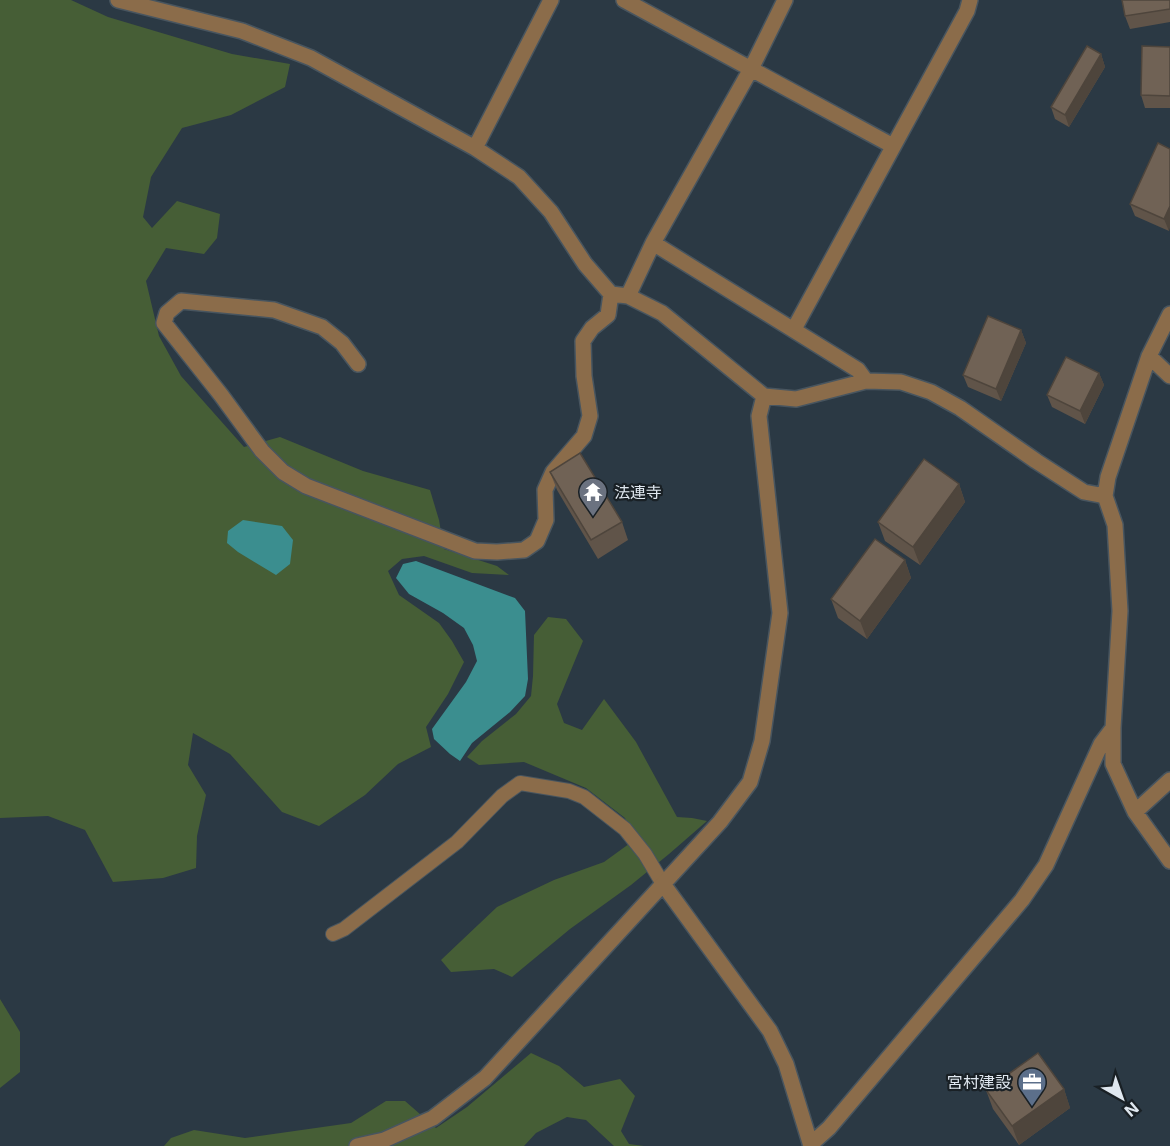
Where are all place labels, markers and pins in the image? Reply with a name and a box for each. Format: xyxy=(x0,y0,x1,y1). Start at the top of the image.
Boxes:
temple icon: 法連寺 xyxy=(577,476,609,518)
place label: 法連寺 xyxy=(614,482,662,502)
office icon: 宮村建設 xyxy=(1016,1066,1048,1108)
place label: 宮村建設 xyxy=(947,1072,1011,1092)

